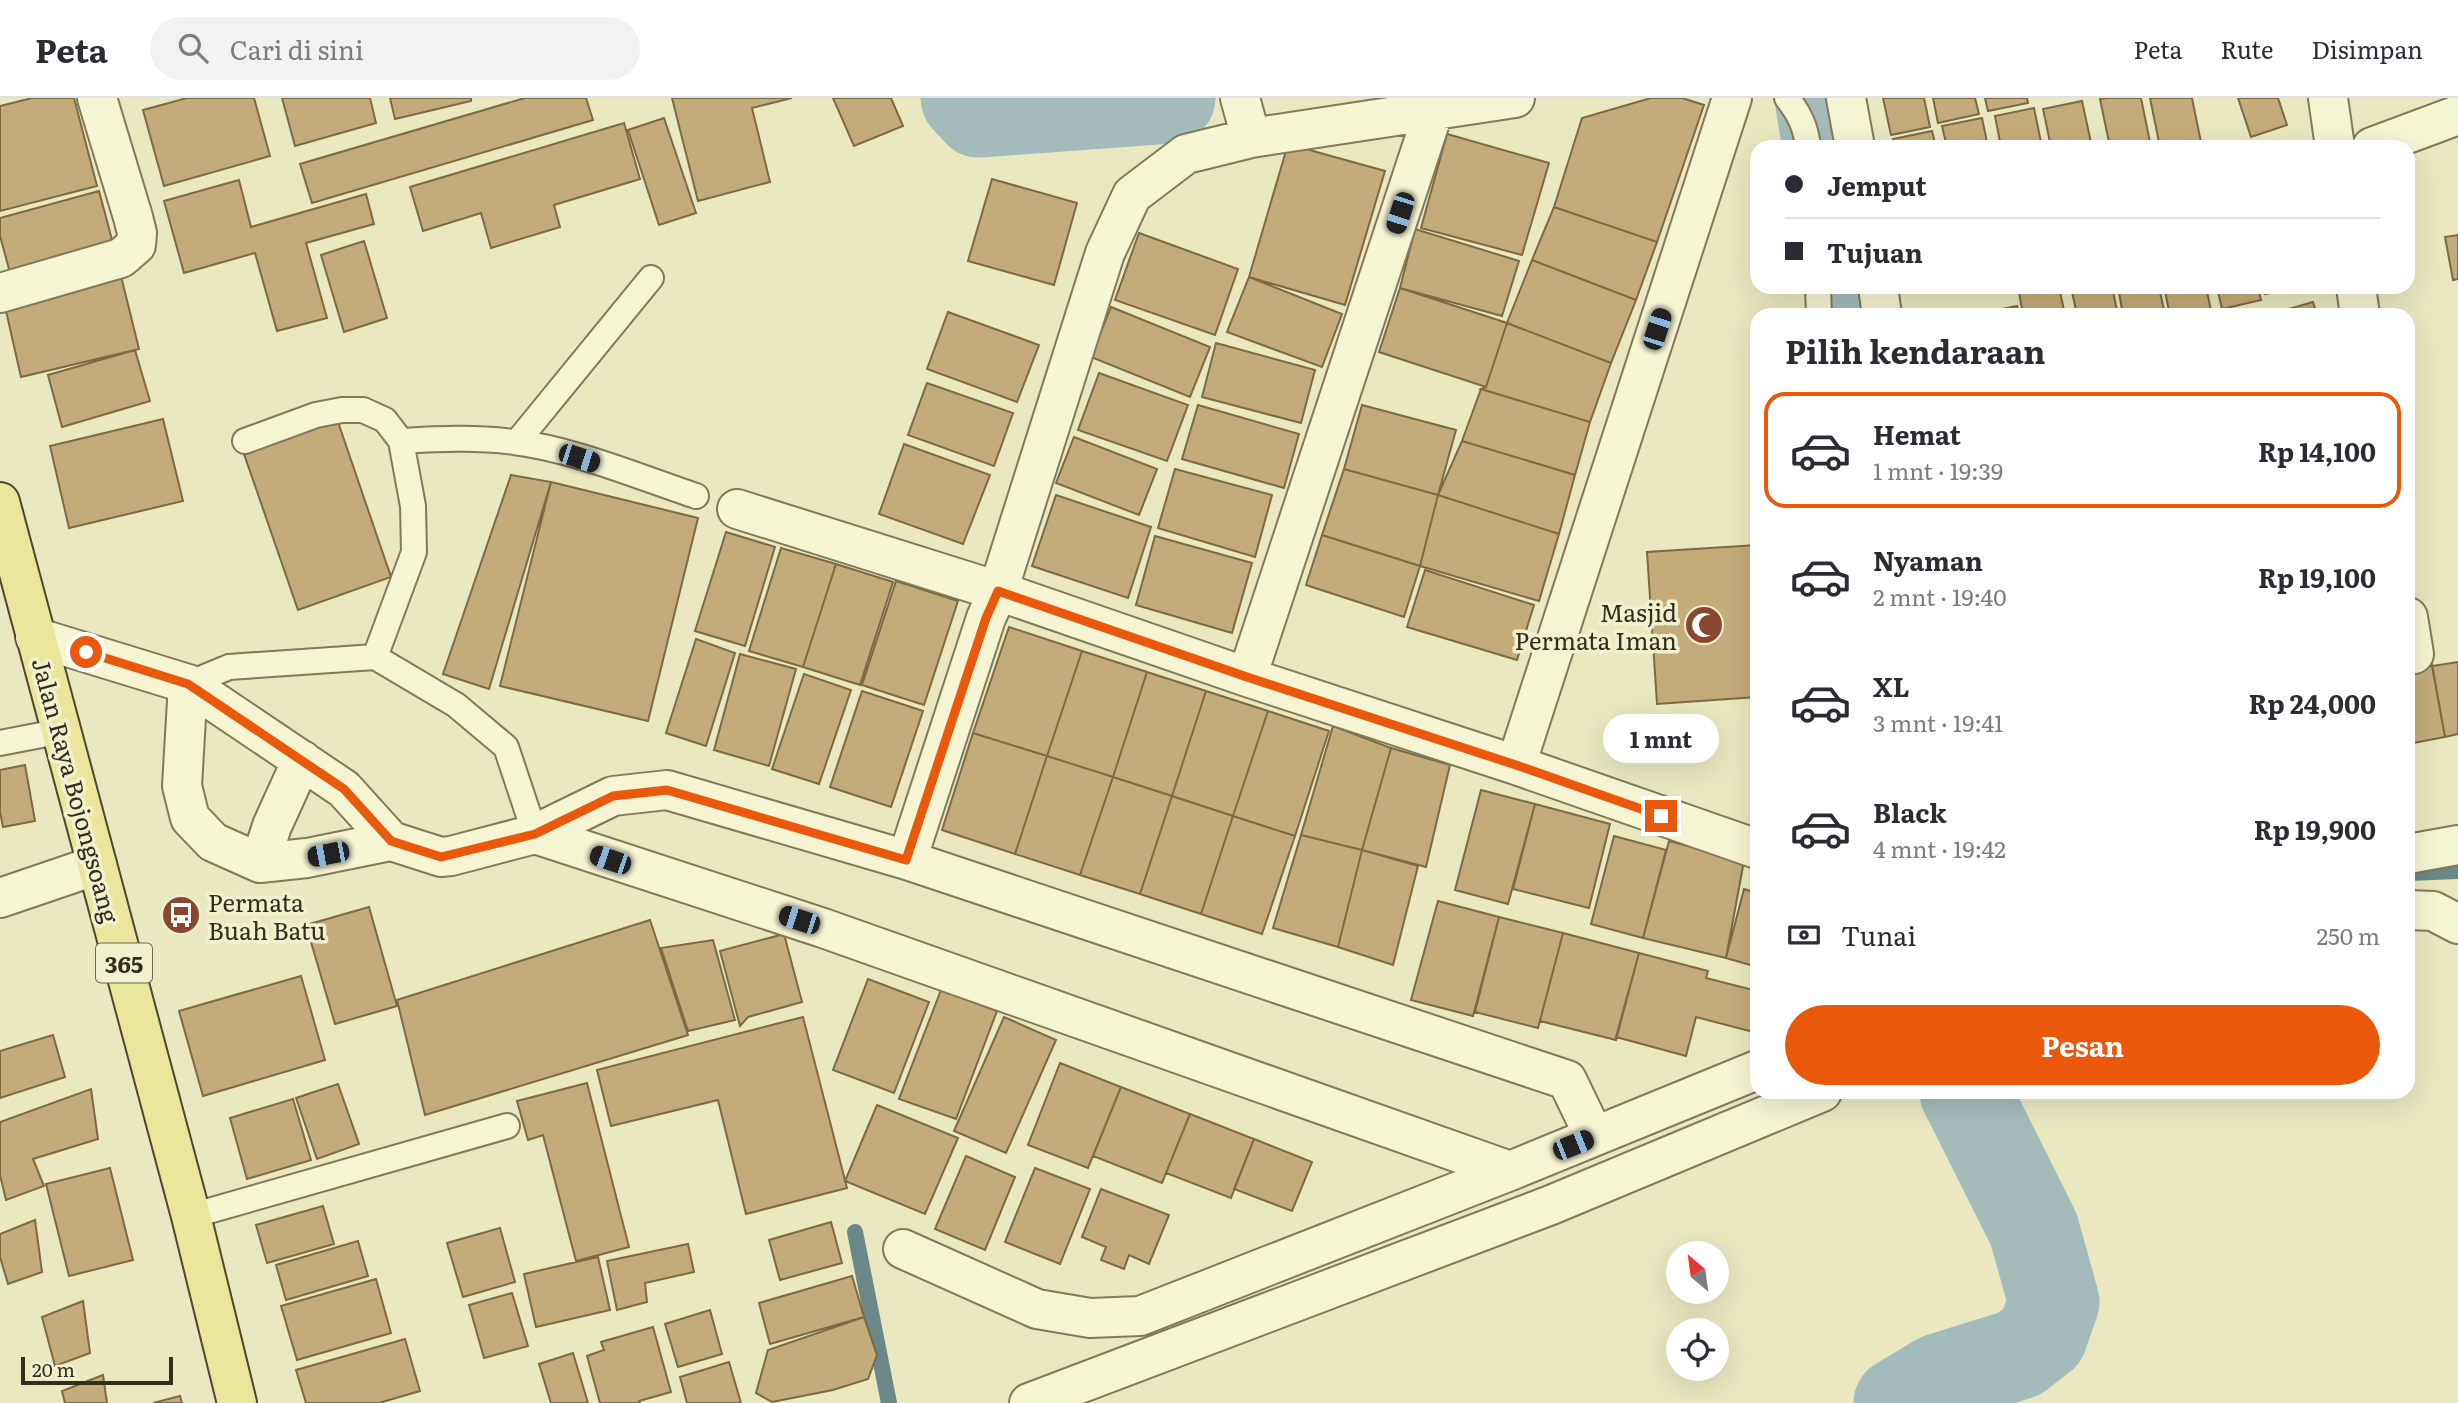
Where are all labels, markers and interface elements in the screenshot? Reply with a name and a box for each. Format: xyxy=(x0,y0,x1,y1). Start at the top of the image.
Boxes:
search box xyxy=(150,17,640,80)
text: Peta xyxy=(35,24,108,73)
icon: search xyxy=(174,29,212,67)
text: Cari di sini xyxy=(230,29,364,68)
text: Peta xyxy=(2134,31,2183,66)
text: Rute xyxy=(2221,31,2273,66)
text: Disimpan xyxy=(2311,31,2423,66)
text: Jemput xyxy=(1827,165,1927,204)
car xyxy=(1384,190,1417,236)
text: Tujuan xyxy=(1827,232,1923,271)
car xyxy=(1641,306,1674,352)
text: Pilih kendaraan xyxy=(1785,326,2045,374)
text: Hemat xyxy=(1873,414,1961,453)
icon: car xyxy=(1789,419,1852,482)
text: Rp 14,100 xyxy=(2258,431,2376,470)
car xyxy=(556,442,603,474)
text: 1 mnt · 19:39 xyxy=(1873,453,2003,487)
text: Nyaman xyxy=(1873,540,1983,579)
icon: car xyxy=(1789,545,1852,608)
text: Rp 19,100 xyxy=(2258,557,2376,596)
text: 2 mnt · 19:40 xyxy=(1873,579,2007,613)
place label: Masjid Permata Iman xyxy=(1515,594,1677,657)
mosque icon: Masjid Permata Iman xyxy=(1683,604,1725,646)
route start xyxy=(70,636,102,668)
street label: Jalan Raya Bojongsoang xyxy=(25,653,129,927)
text: XL xyxy=(1873,666,1910,705)
icon: car xyxy=(1789,671,1852,734)
text: Rp 24,000 xyxy=(2249,683,2376,722)
text: 3 mnt · 19:41 xyxy=(1873,705,2003,739)
callout: 1 mnt xyxy=(1603,714,1719,764)
text: 1 mnt xyxy=(1630,721,1692,755)
text: Black xyxy=(1873,792,1947,831)
icon: car xyxy=(1789,797,1852,860)
route end xyxy=(1645,800,1677,832)
text: Rp 19,900 xyxy=(2254,809,2376,848)
text: 4 mnt · 19:42 xyxy=(1873,831,2006,865)
car xyxy=(306,840,351,868)
car xyxy=(587,843,634,877)
place label: Permata Buah Batu xyxy=(208,884,325,947)
bus stop icon: Permata Buah Batu xyxy=(160,894,202,936)
car xyxy=(776,904,823,936)
text: Tunai xyxy=(1841,915,1916,954)
icon: cash xyxy=(1785,916,1823,954)
text: 250 m xyxy=(2316,918,2380,952)
road number: 365 xyxy=(96,944,152,982)
button: Pesan xyxy=(1785,1005,2380,1085)
car xyxy=(1550,1127,1597,1163)
north arrow xyxy=(1666,1241,1729,1304)
map controls xyxy=(1666,1241,1729,1381)
button: locate xyxy=(1666,1318,1729,1381)
scale bar xyxy=(21,1354,173,1386)
text: 20 m xyxy=(32,1355,75,1383)

